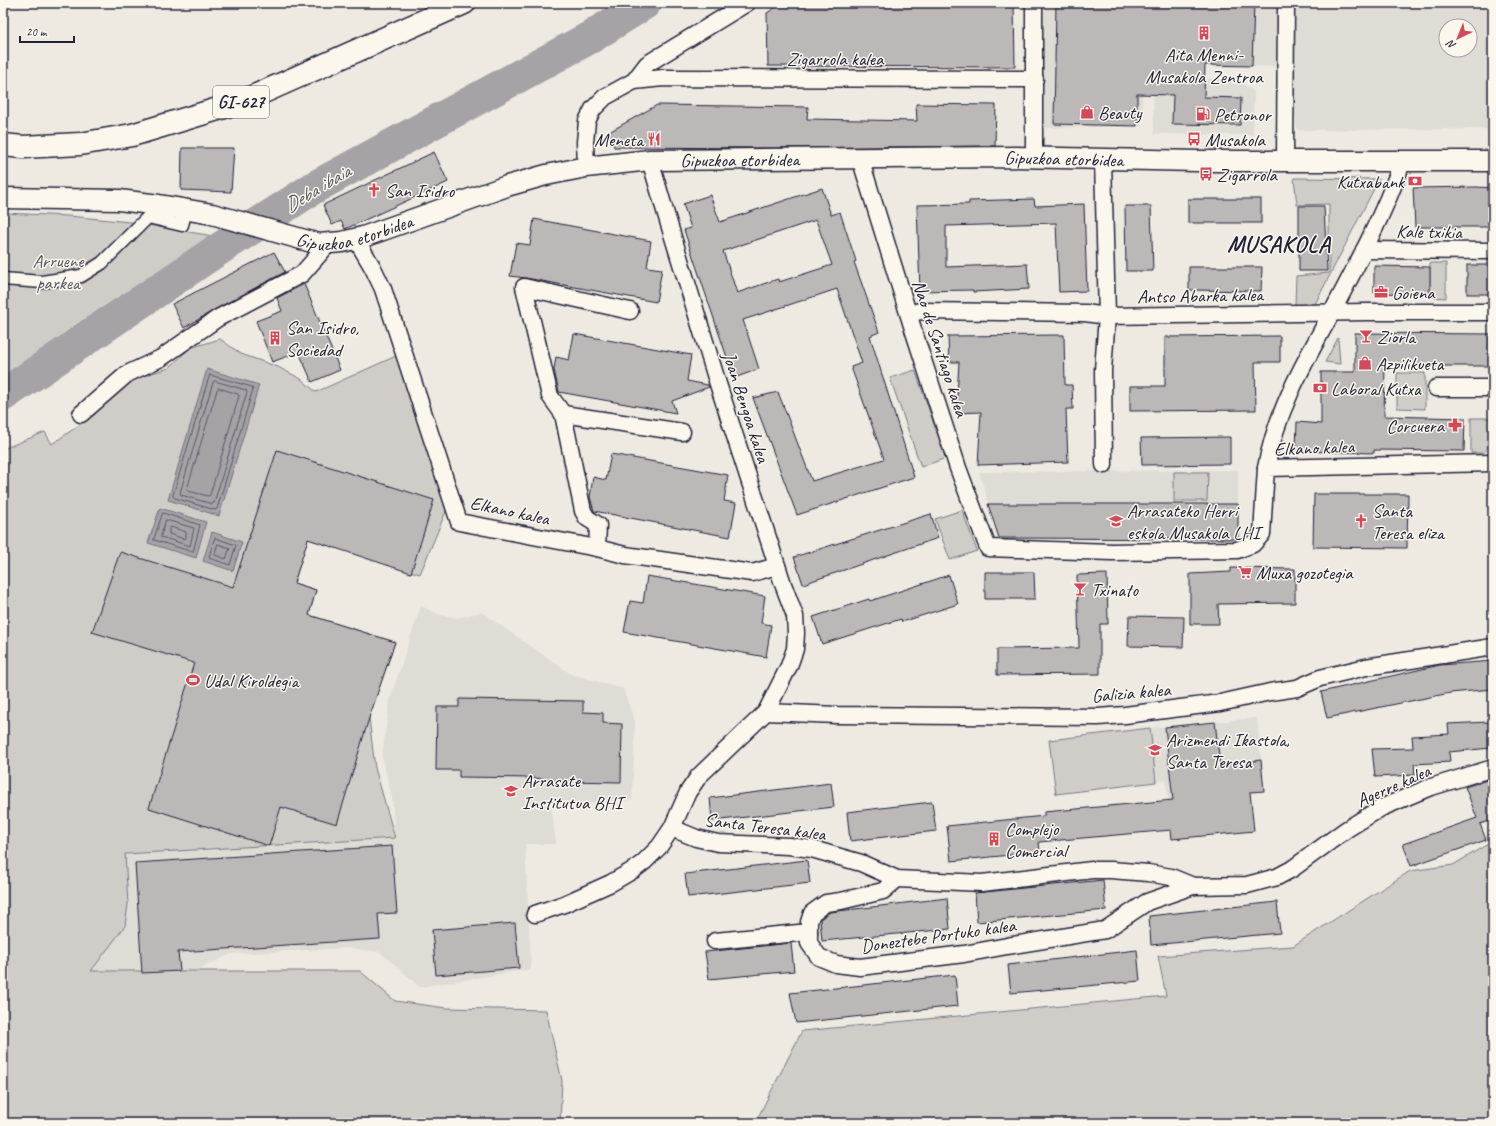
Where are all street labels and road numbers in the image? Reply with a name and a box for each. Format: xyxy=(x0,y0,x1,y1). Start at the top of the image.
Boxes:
street label: Zigarrola kalea xyxy=(787,47,885,71)
road number: GI-627 xyxy=(213,86,269,118)
street label: Gipuzkoa etorbidea xyxy=(1004,146,1126,172)
street label: Gipuzkoa etorbidea xyxy=(680,148,802,173)
street label: Gipuzkoa etorbidea xyxy=(294,209,418,257)
street label: Kale txikia xyxy=(1396,219,1463,245)
street label: Nao de Santiago kalea xyxy=(907,277,974,422)
street label: Antso Abarka kalea xyxy=(1137,283,1265,309)
street label: Joan Bengoa kalea xyxy=(717,348,776,467)
street label: Elkano kalea xyxy=(1274,435,1356,461)
street label: Elkano kalea xyxy=(468,491,553,531)
street label: Galizia kalea xyxy=(1091,677,1173,708)
street label: Agerre kalea xyxy=(1353,758,1435,813)
street label: Santa Teresa kalea xyxy=(703,808,828,846)
street label: Doneztebe Portuko kalea xyxy=(859,913,1019,959)

